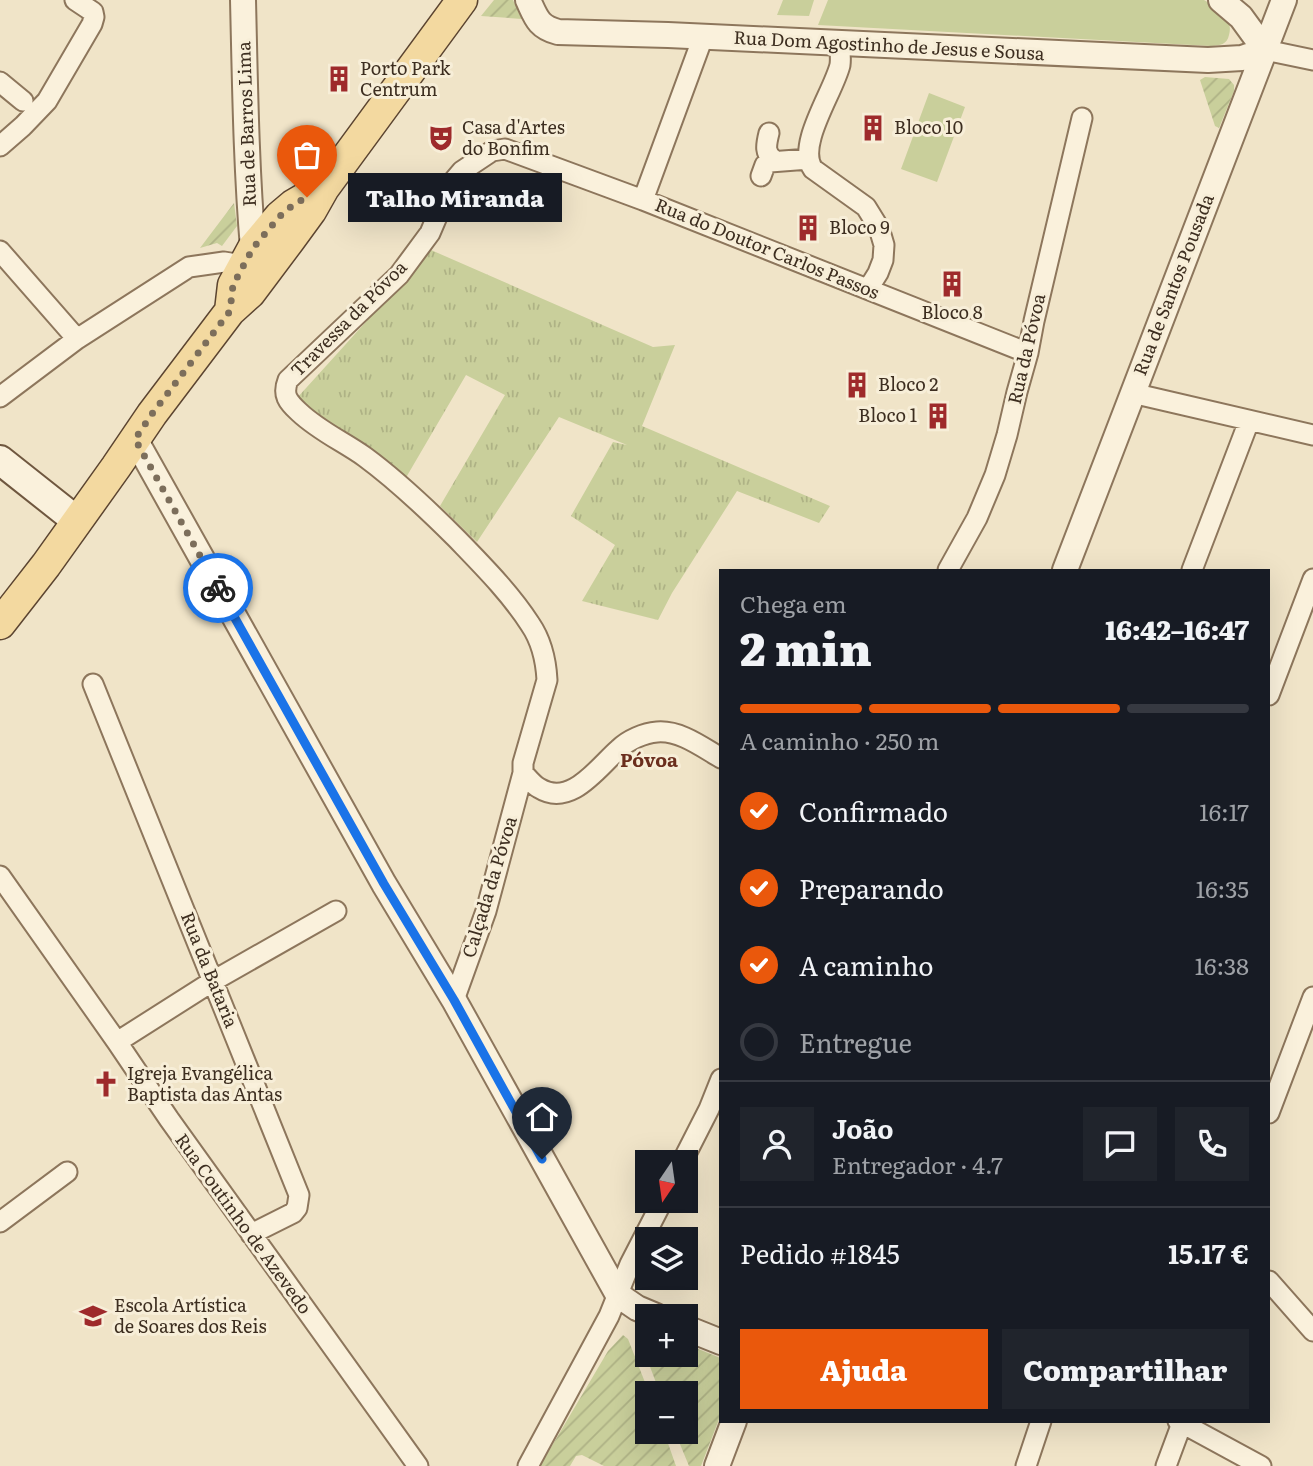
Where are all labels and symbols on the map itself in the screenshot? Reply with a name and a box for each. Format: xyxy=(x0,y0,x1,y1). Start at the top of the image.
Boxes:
street label: Rua Dom Agostinho de Jesus e Sousa xyxy=(733,23,1045,66)
street label: Rua de Barros Lima xyxy=(229,41,262,207)
place label: Porto Park Centrum xyxy=(360,54,452,102)
building icon: Porto Park Centrum xyxy=(324,64,354,94)
place label: Casa d'Artes do Bonfim xyxy=(462,113,565,161)
building icon: Bloco 10 xyxy=(858,113,888,143)
place label: Bloco 10 xyxy=(894,113,963,140)
theatre icon: Casa d'Artes do Bonfim xyxy=(426,123,456,153)
pin xyxy=(277,125,337,197)
callout: Talho Miranda xyxy=(349,172,562,222)
street label: Rua de Santos Pousada xyxy=(1125,189,1220,379)
street label: Rua do Doutor Carlos Passos xyxy=(651,190,884,305)
building icon: Bloco 9 xyxy=(793,213,823,243)
place label: Bloco 9 xyxy=(829,213,890,240)
street label: Travessa da Póvoa xyxy=(284,253,413,382)
building icon: Bloco 8 xyxy=(937,269,967,299)
street label: Rua da Póvoa xyxy=(1000,290,1051,407)
place label: Bloco 8 xyxy=(921,298,983,325)
building icon: Bloco 2 xyxy=(842,370,872,400)
place label: Bloco 2 xyxy=(878,370,938,397)
place label: Bloco 1 xyxy=(858,401,917,428)
building icon: Bloco 1 xyxy=(923,401,953,431)
courier xyxy=(183,553,253,623)
district label: Póvoa xyxy=(620,745,678,773)
street label: Calçada da Póvoa xyxy=(454,812,523,961)
street label: Rua da Bataria xyxy=(175,907,246,1032)
place label: Igreja Evangélica Baptista das Antas xyxy=(127,1059,282,1107)
church icon: Igreja Evangélica Baptista das Antas xyxy=(91,1069,121,1099)
pin xyxy=(512,1087,572,1159)
street label: Rua Coutinho de Azevedo xyxy=(169,1127,319,1319)
north arrow xyxy=(635,1150,698,1213)
place label: Escola Artística de Soares dos Reis xyxy=(114,1291,267,1339)
school or university icon: Escola Artística de Soares dos Reis xyxy=(78,1301,108,1331)

